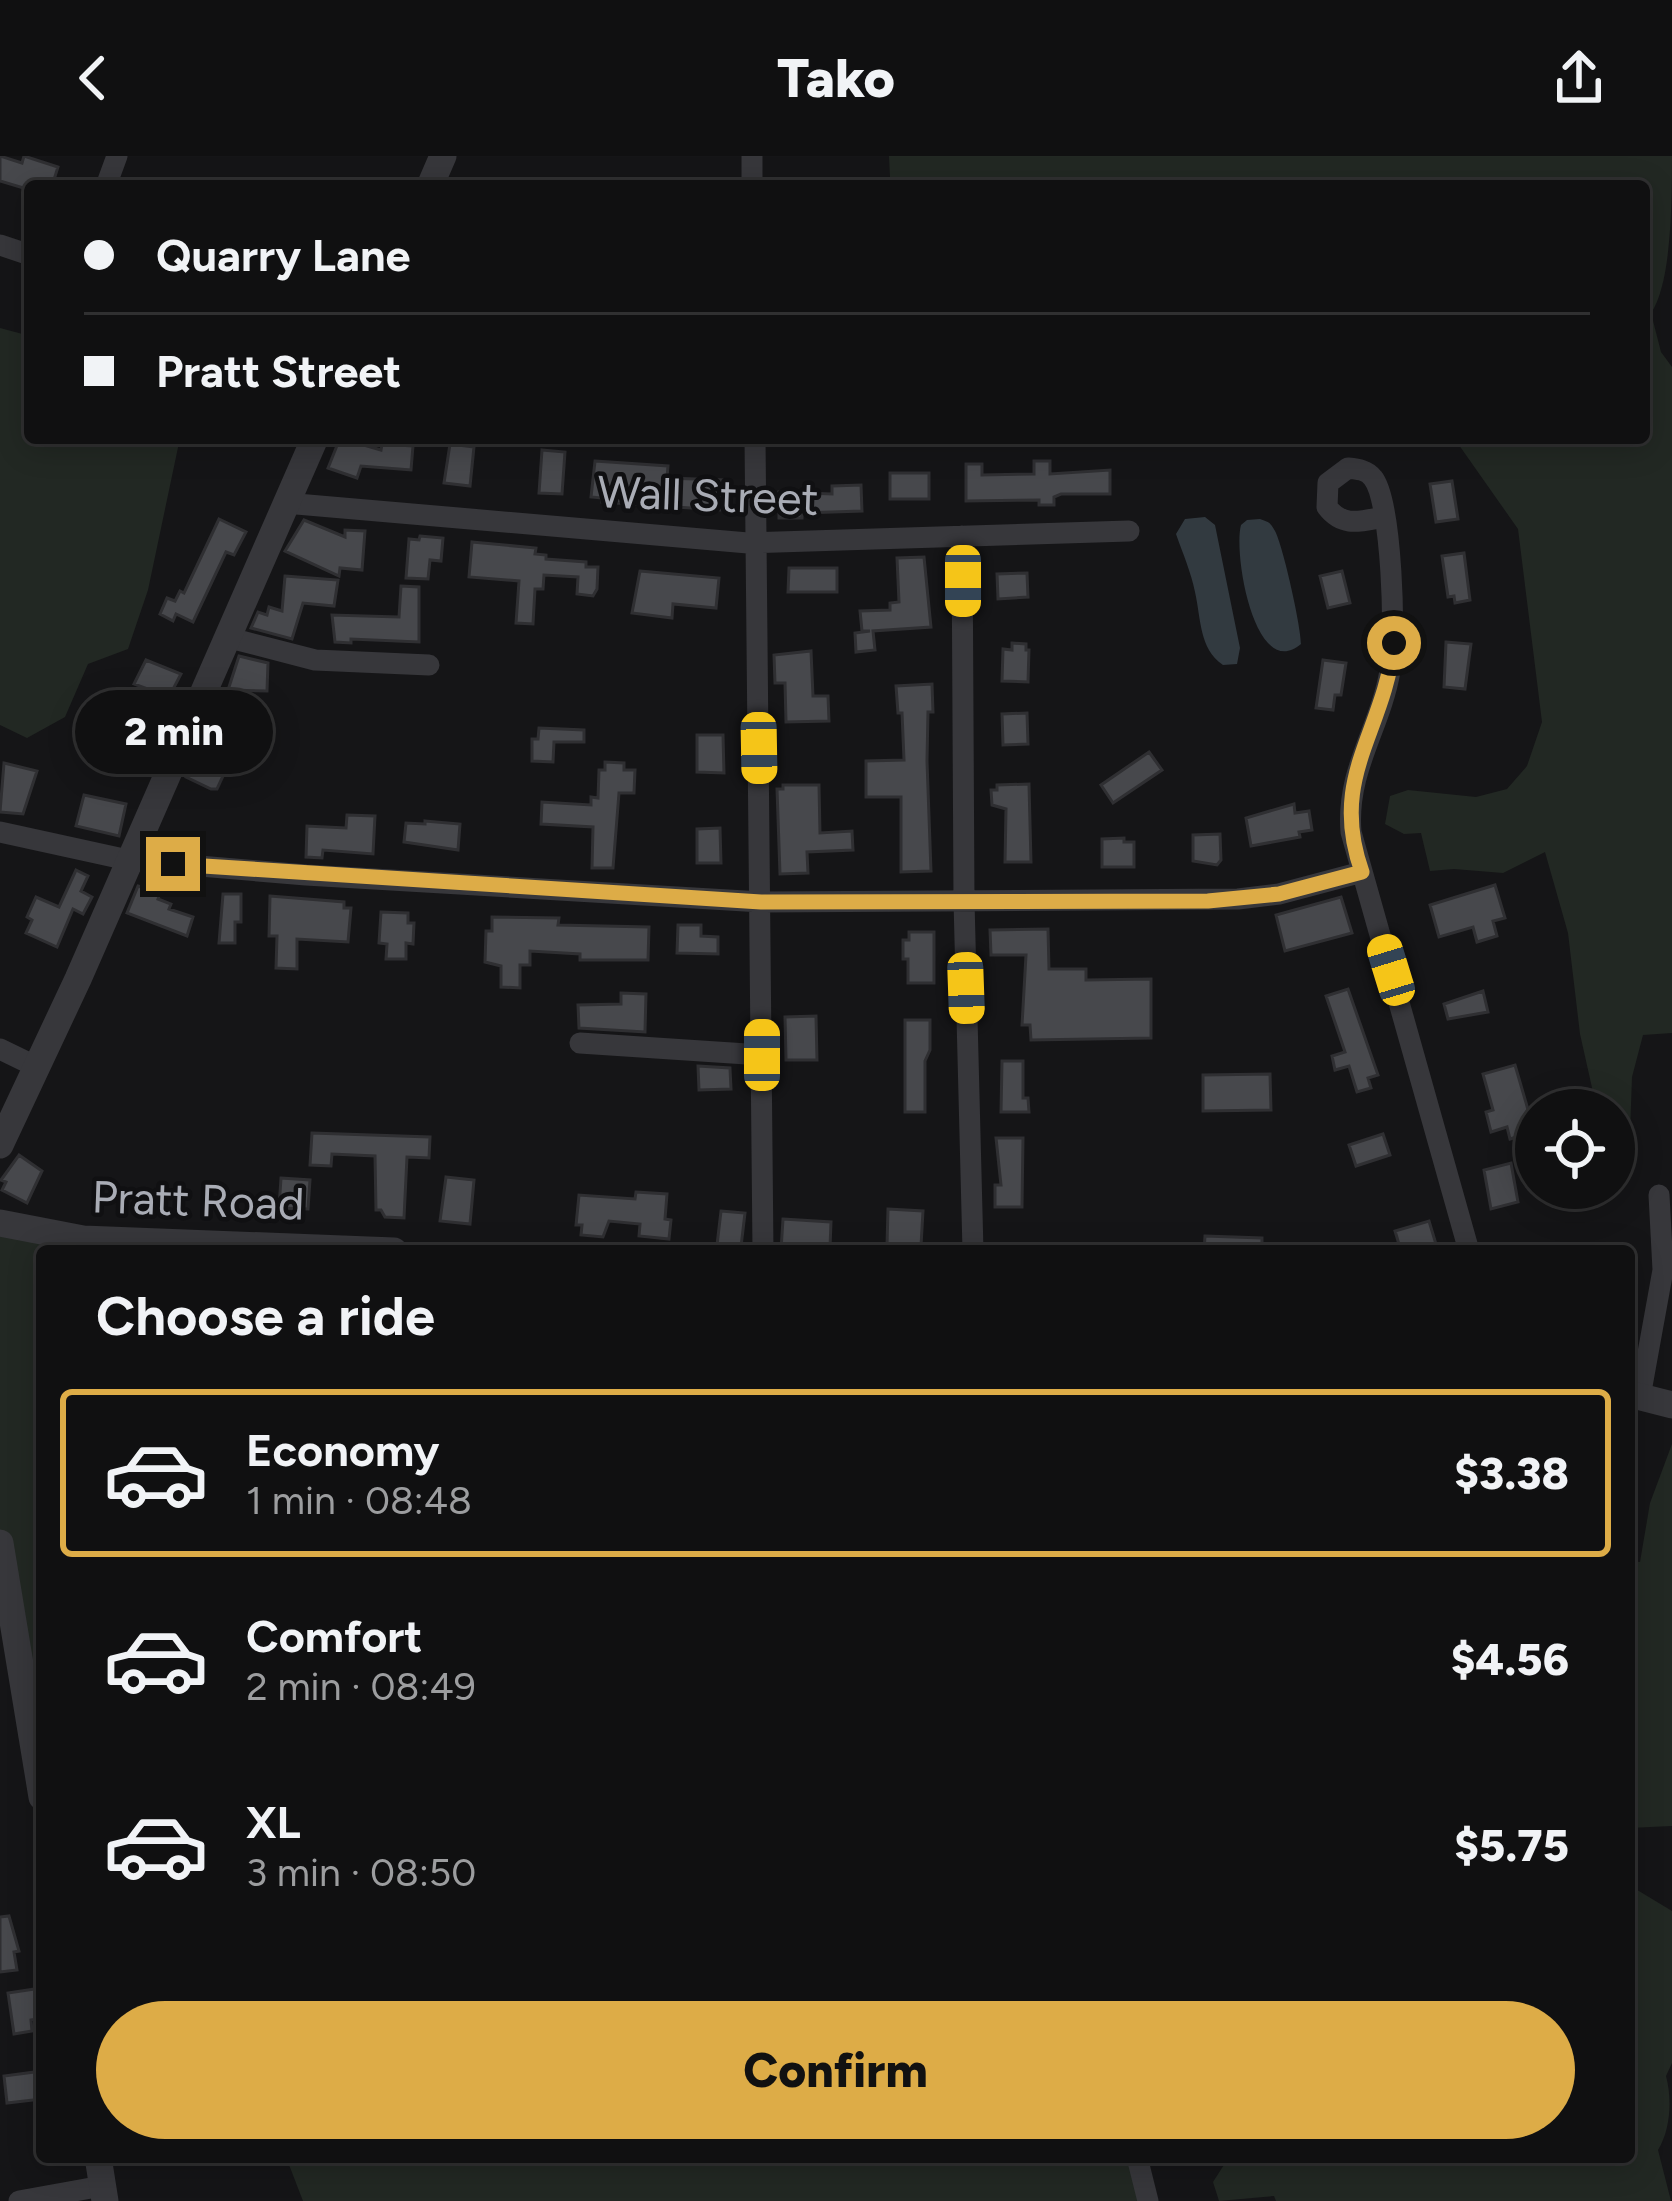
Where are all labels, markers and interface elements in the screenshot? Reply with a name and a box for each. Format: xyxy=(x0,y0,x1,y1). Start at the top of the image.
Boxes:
icon: back xyxy=(60,45,126,111)
icon: share xyxy=(1546,45,1612,111)
text: Tako xyxy=(777,46,895,111)
text: Quarry Lane xyxy=(156,228,410,282)
text: Pratt Street xyxy=(156,344,401,398)
street label: Wall Street xyxy=(597,464,819,526)
car xyxy=(945,545,981,617)
route start xyxy=(1367,616,1421,670)
callout: 2 min xyxy=(74,690,272,774)
text: 2 min xyxy=(124,708,224,755)
car xyxy=(740,712,778,784)
route end xyxy=(146,837,200,891)
car xyxy=(1363,930,1419,1010)
car xyxy=(947,951,985,1025)
car xyxy=(744,1019,780,1091)
map controls xyxy=(1515,1089,1635,1209)
button: locate xyxy=(1515,1089,1635,1209)
street label: Pratt Road xyxy=(91,1169,305,1231)
text: Choose a ride xyxy=(96,1284,435,1349)
icon: car xyxy=(102,1419,210,1527)
text: Economy xyxy=(246,1423,439,1477)
text: $3.38 xyxy=(1454,1446,1569,1500)
text: 1 min · 08:48 xyxy=(246,1477,472,1524)
icon: car xyxy=(102,1605,210,1713)
text: Comfort xyxy=(246,1609,422,1663)
text: $4.56 xyxy=(1451,1632,1569,1686)
text: 2 min · 08:49 xyxy=(246,1663,476,1710)
icon: car xyxy=(102,1791,210,1899)
text: XL xyxy=(246,1795,301,1849)
text: $5.75 xyxy=(1454,1818,1569,1872)
text: 3 min · 08:50 xyxy=(246,1849,476,1896)
button: Confirm xyxy=(96,2001,1575,2139)

